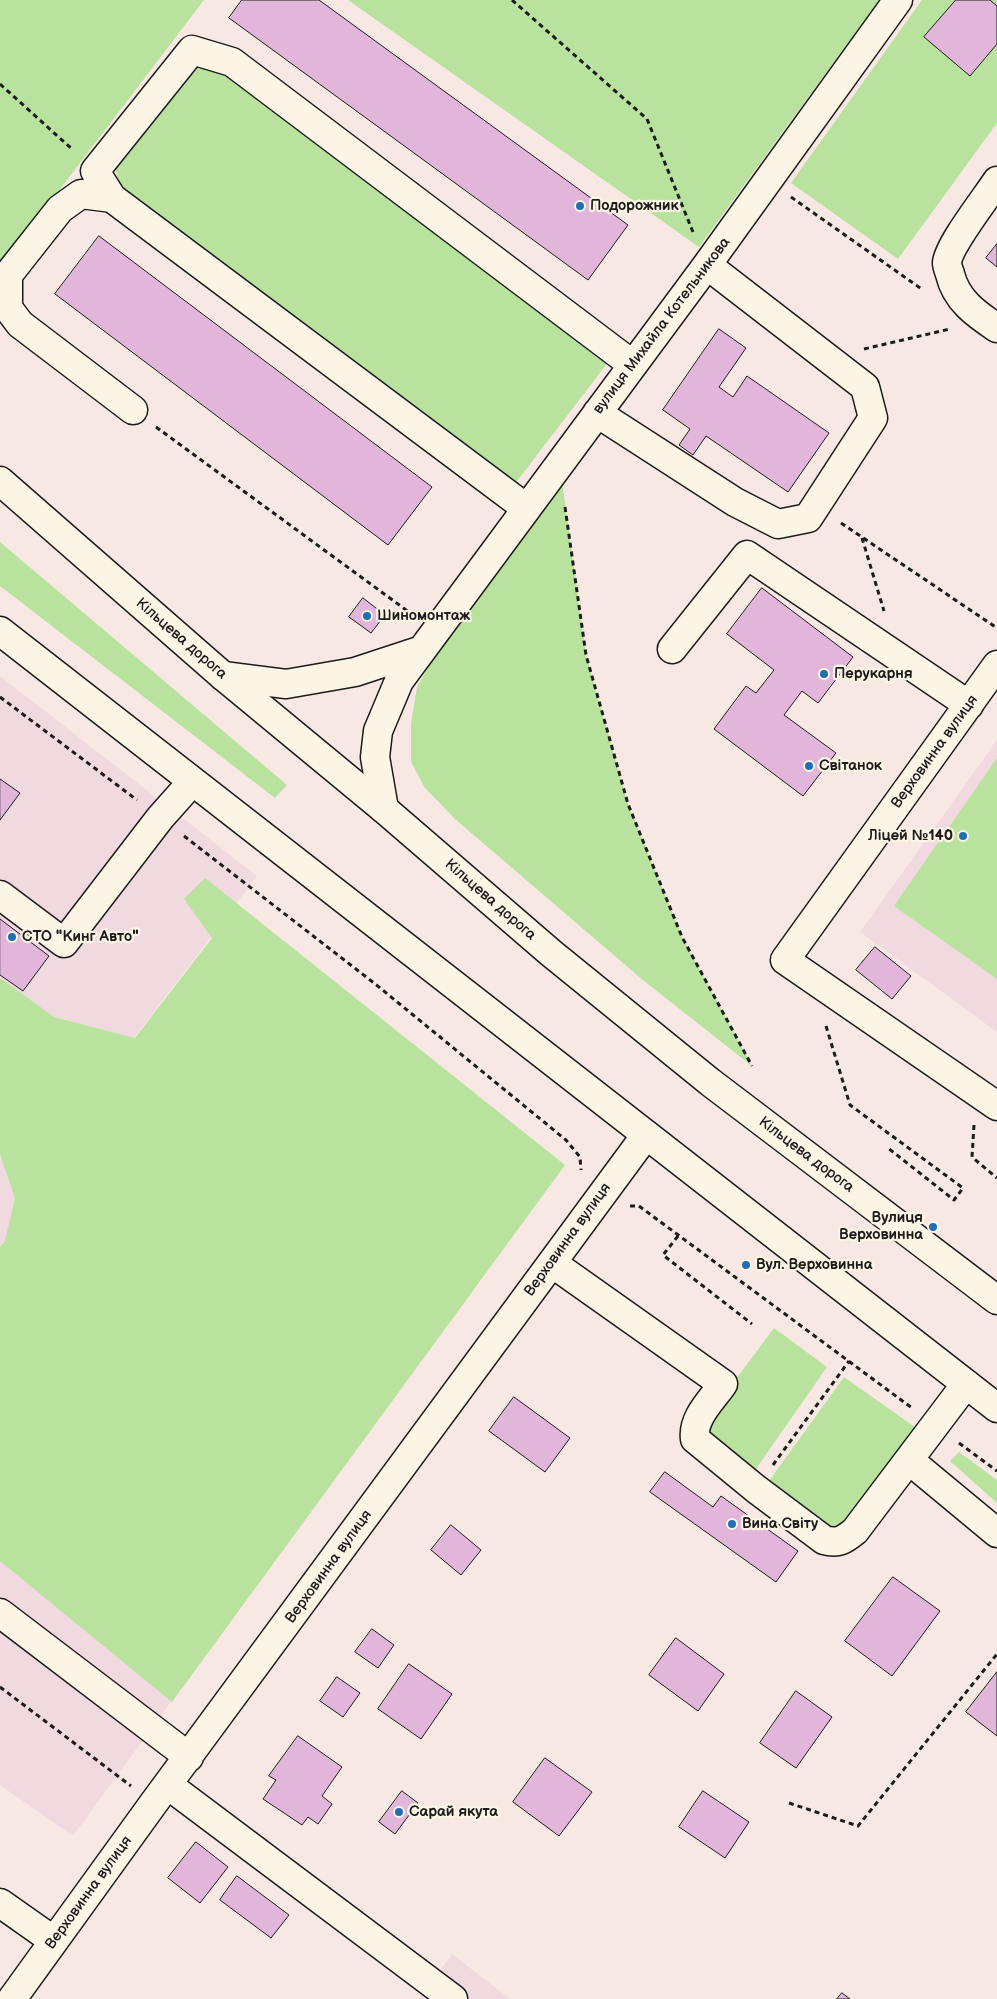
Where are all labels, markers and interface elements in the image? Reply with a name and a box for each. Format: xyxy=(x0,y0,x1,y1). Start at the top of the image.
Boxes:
place label: Подорожник xyxy=(590,197,679,215)
marker: Подорожник xyxy=(574,200,586,212)
street label: вулиця Михайла Котельникова xyxy=(590,234,734,418)
street label: Кільцева дорога xyxy=(132,595,230,683)
place label: Шиномонтаж xyxy=(377,607,470,625)
marker: Шиномонтаж xyxy=(361,610,373,622)
place label: Перукарня xyxy=(834,665,913,683)
marker: Перукарня xyxy=(818,668,830,680)
street label: Верховинна вулиця xyxy=(888,692,982,812)
place label: Світанок xyxy=(819,757,882,775)
marker: Світанок xyxy=(803,760,815,772)
place label: Ліцей №140 xyxy=(868,827,953,845)
marker: Ліцей №140 xyxy=(957,830,969,842)
street label: Кільцева дорога xyxy=(441,856,539,944)
place label: СТО "Кинг Авто" xyxy=(22,928,139,946)
marker: СТО "Кинг Авто" xyxy=(6,931,18,943)
street label: Кільцева дорога xyxy=(755,1113,857,1197)
street label: Верховинна вулиця xyxy=(521,1180,615,1300)
place label: Вулиця Верховинна xyxy=(839,1209,923,1244)
marker: Вулиця Верховинна xyxy=(927,1221,939,1233)
place label: Вул. Верховинна xyxy=(756,1256,872,1274)
marker: Вул. Верховинна xyxy=(740,1259,752,1271)
street label: Верховинна вулиця xyxy=(282,1507,376,1627)
place label: Вина Світу xyxy=(742,1515,818,1533)
marker: Вина Світу xyxy=(726,1518,738,1530)
place label: Сарай якута xyxy=(409,1803,498,1821)
marker: Сарай якута xyxy=(393,1806,405,1818)
street label: Верховинна вулиця xyxy=(42,1833,136,1953)

